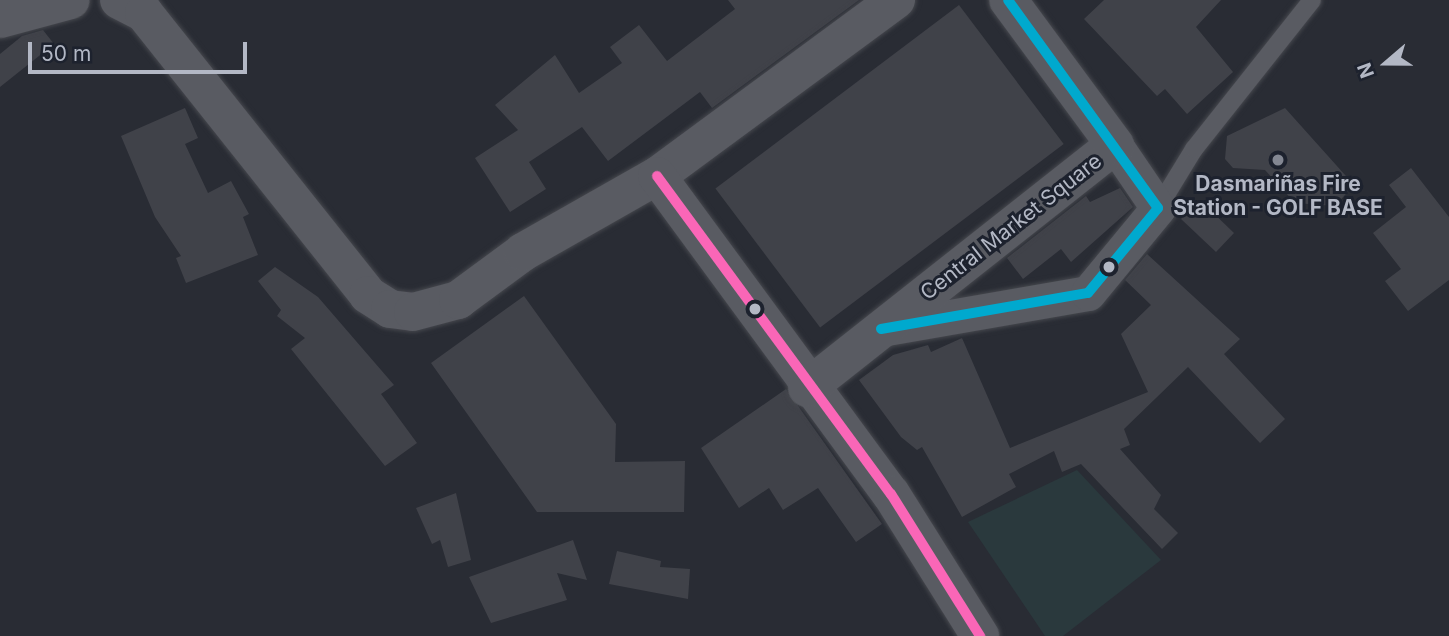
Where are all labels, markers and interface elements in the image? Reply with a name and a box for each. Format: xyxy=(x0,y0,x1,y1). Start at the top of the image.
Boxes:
scale bar xyxy=(32,28,250,72)
north arrow xyxy=(1351,28,1421,98)
text: 50 m xyxy=(41,41,91,66)
text: N xyxy=(1353,60,1379,81)
street label: Central Market Square xyxy=(915,148,1107,306)
marker: Dasmariñas Fire Station - GOLF BASE xyxy=(1270,152,1286,168)
place label: Dasmariñas Fire Station - GOLF BASE xyxy=(1173,171,1383,221)
unlabelled marker xyxy=(1102,260,1116,274)
unlabelled marker xyxy=(748,302,762,316)

